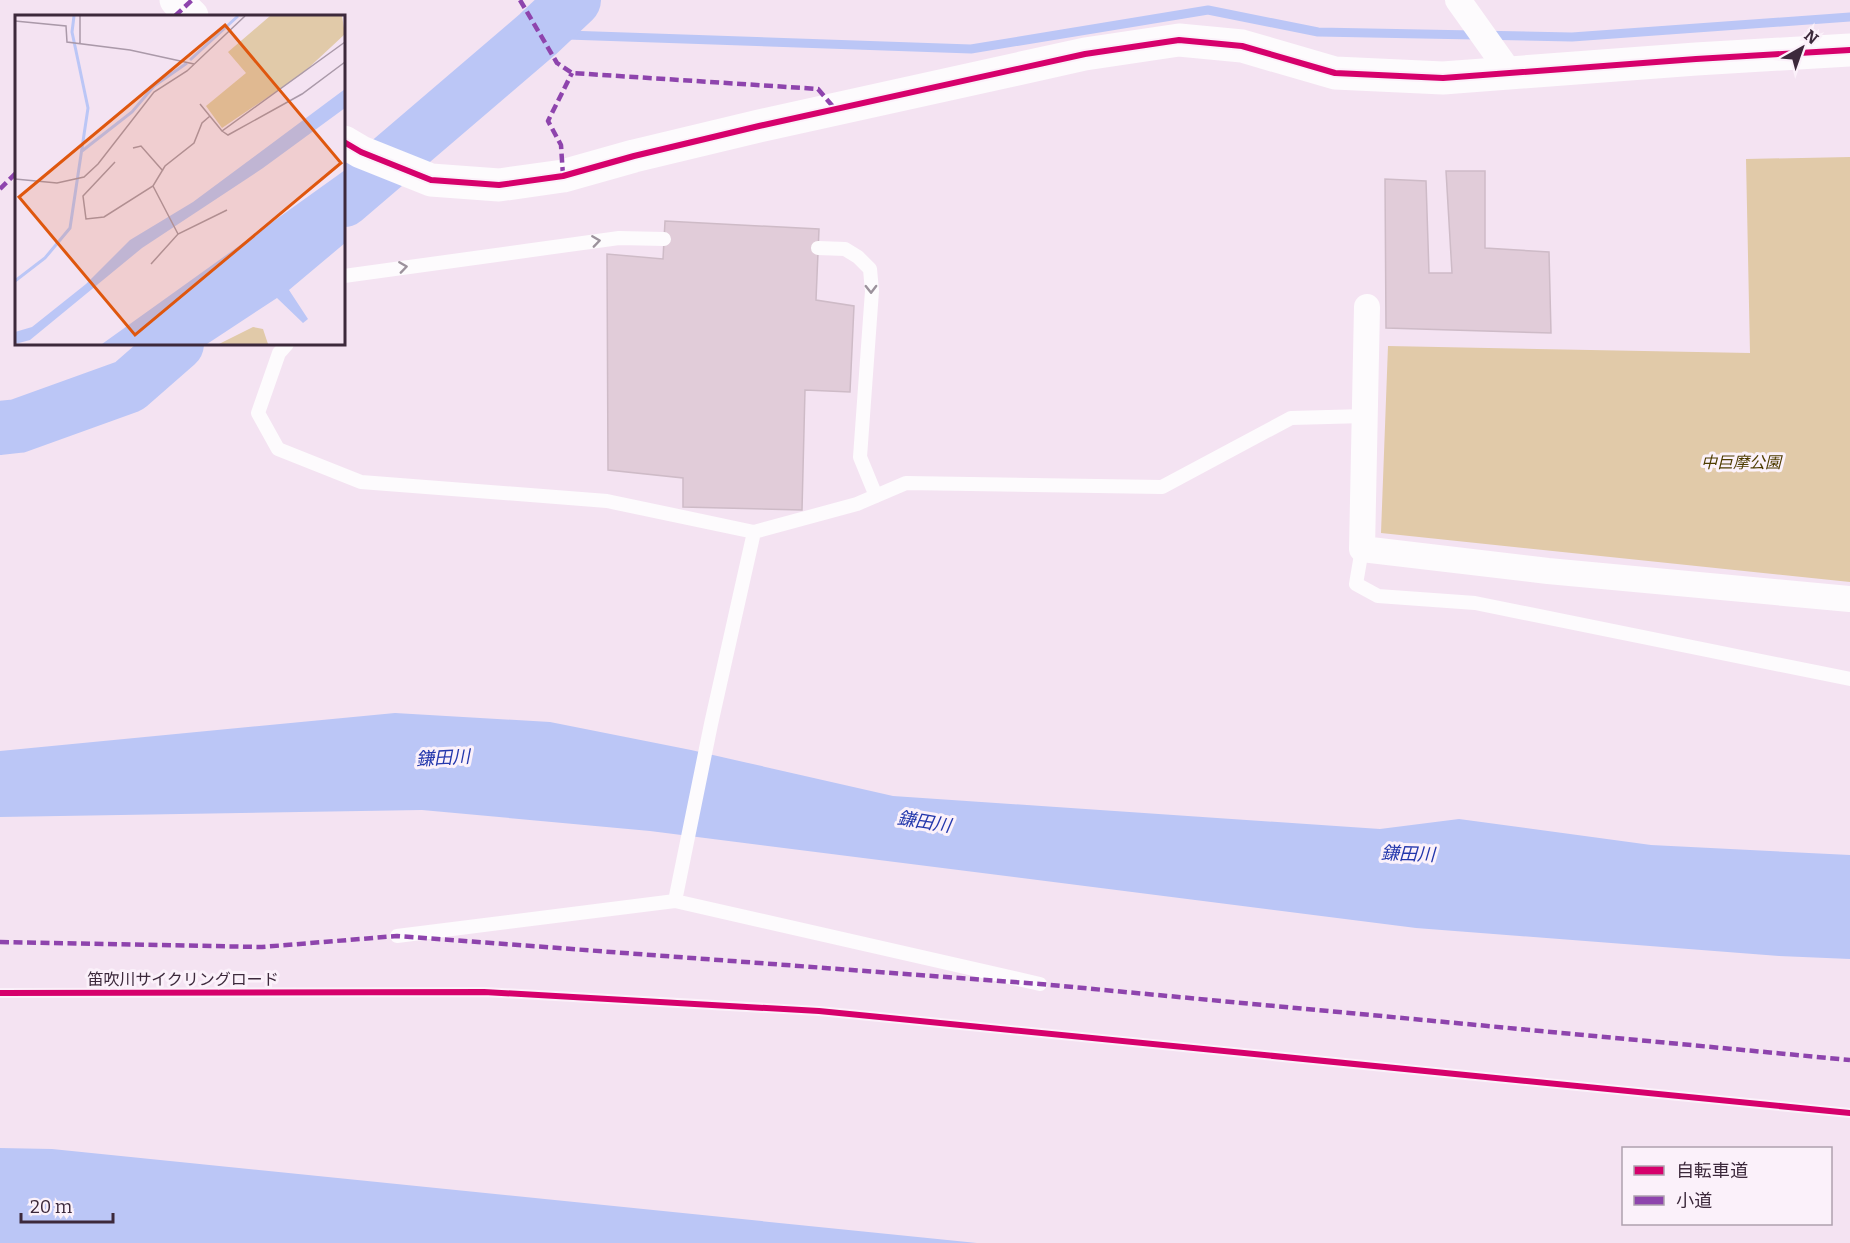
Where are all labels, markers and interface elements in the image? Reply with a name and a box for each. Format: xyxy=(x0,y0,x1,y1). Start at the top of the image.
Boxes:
inset map xyxy=(15,15,345,345)
north arrow xyxy=(1772,18,1832,78)
text: N xyxy=(1800,26,1822,48)
one-way arrow xyxy=(591,235,601,247)
one-way arrow xyxy=(398,261,407,273)
one-way arrow xyxy=(865,285,877,294)
park label: 中巨摩公園 xyxy=(1701,453,1783,472)
water label: 鎌田川 xyxy=(415,745,473,770)
water label: 鎌田川 xyxy=(896,807,954,837)
water label: 鎌田川 xyxy=(1381,842,1437,866)
street label: 笛吹川サイクリングロード xyxy=(87,970,279,989)
legend xyxy=(1622,1147,1832,1225)
text: 自転車道 xyxy=(1676,1160,1748,1182)
scale bar xyxy=(21,1186,112,1224)
text: 小道 xyxy=(1676,1190,1712,1212)
text: 20 m xyxy=(30,1196,72,1218)

